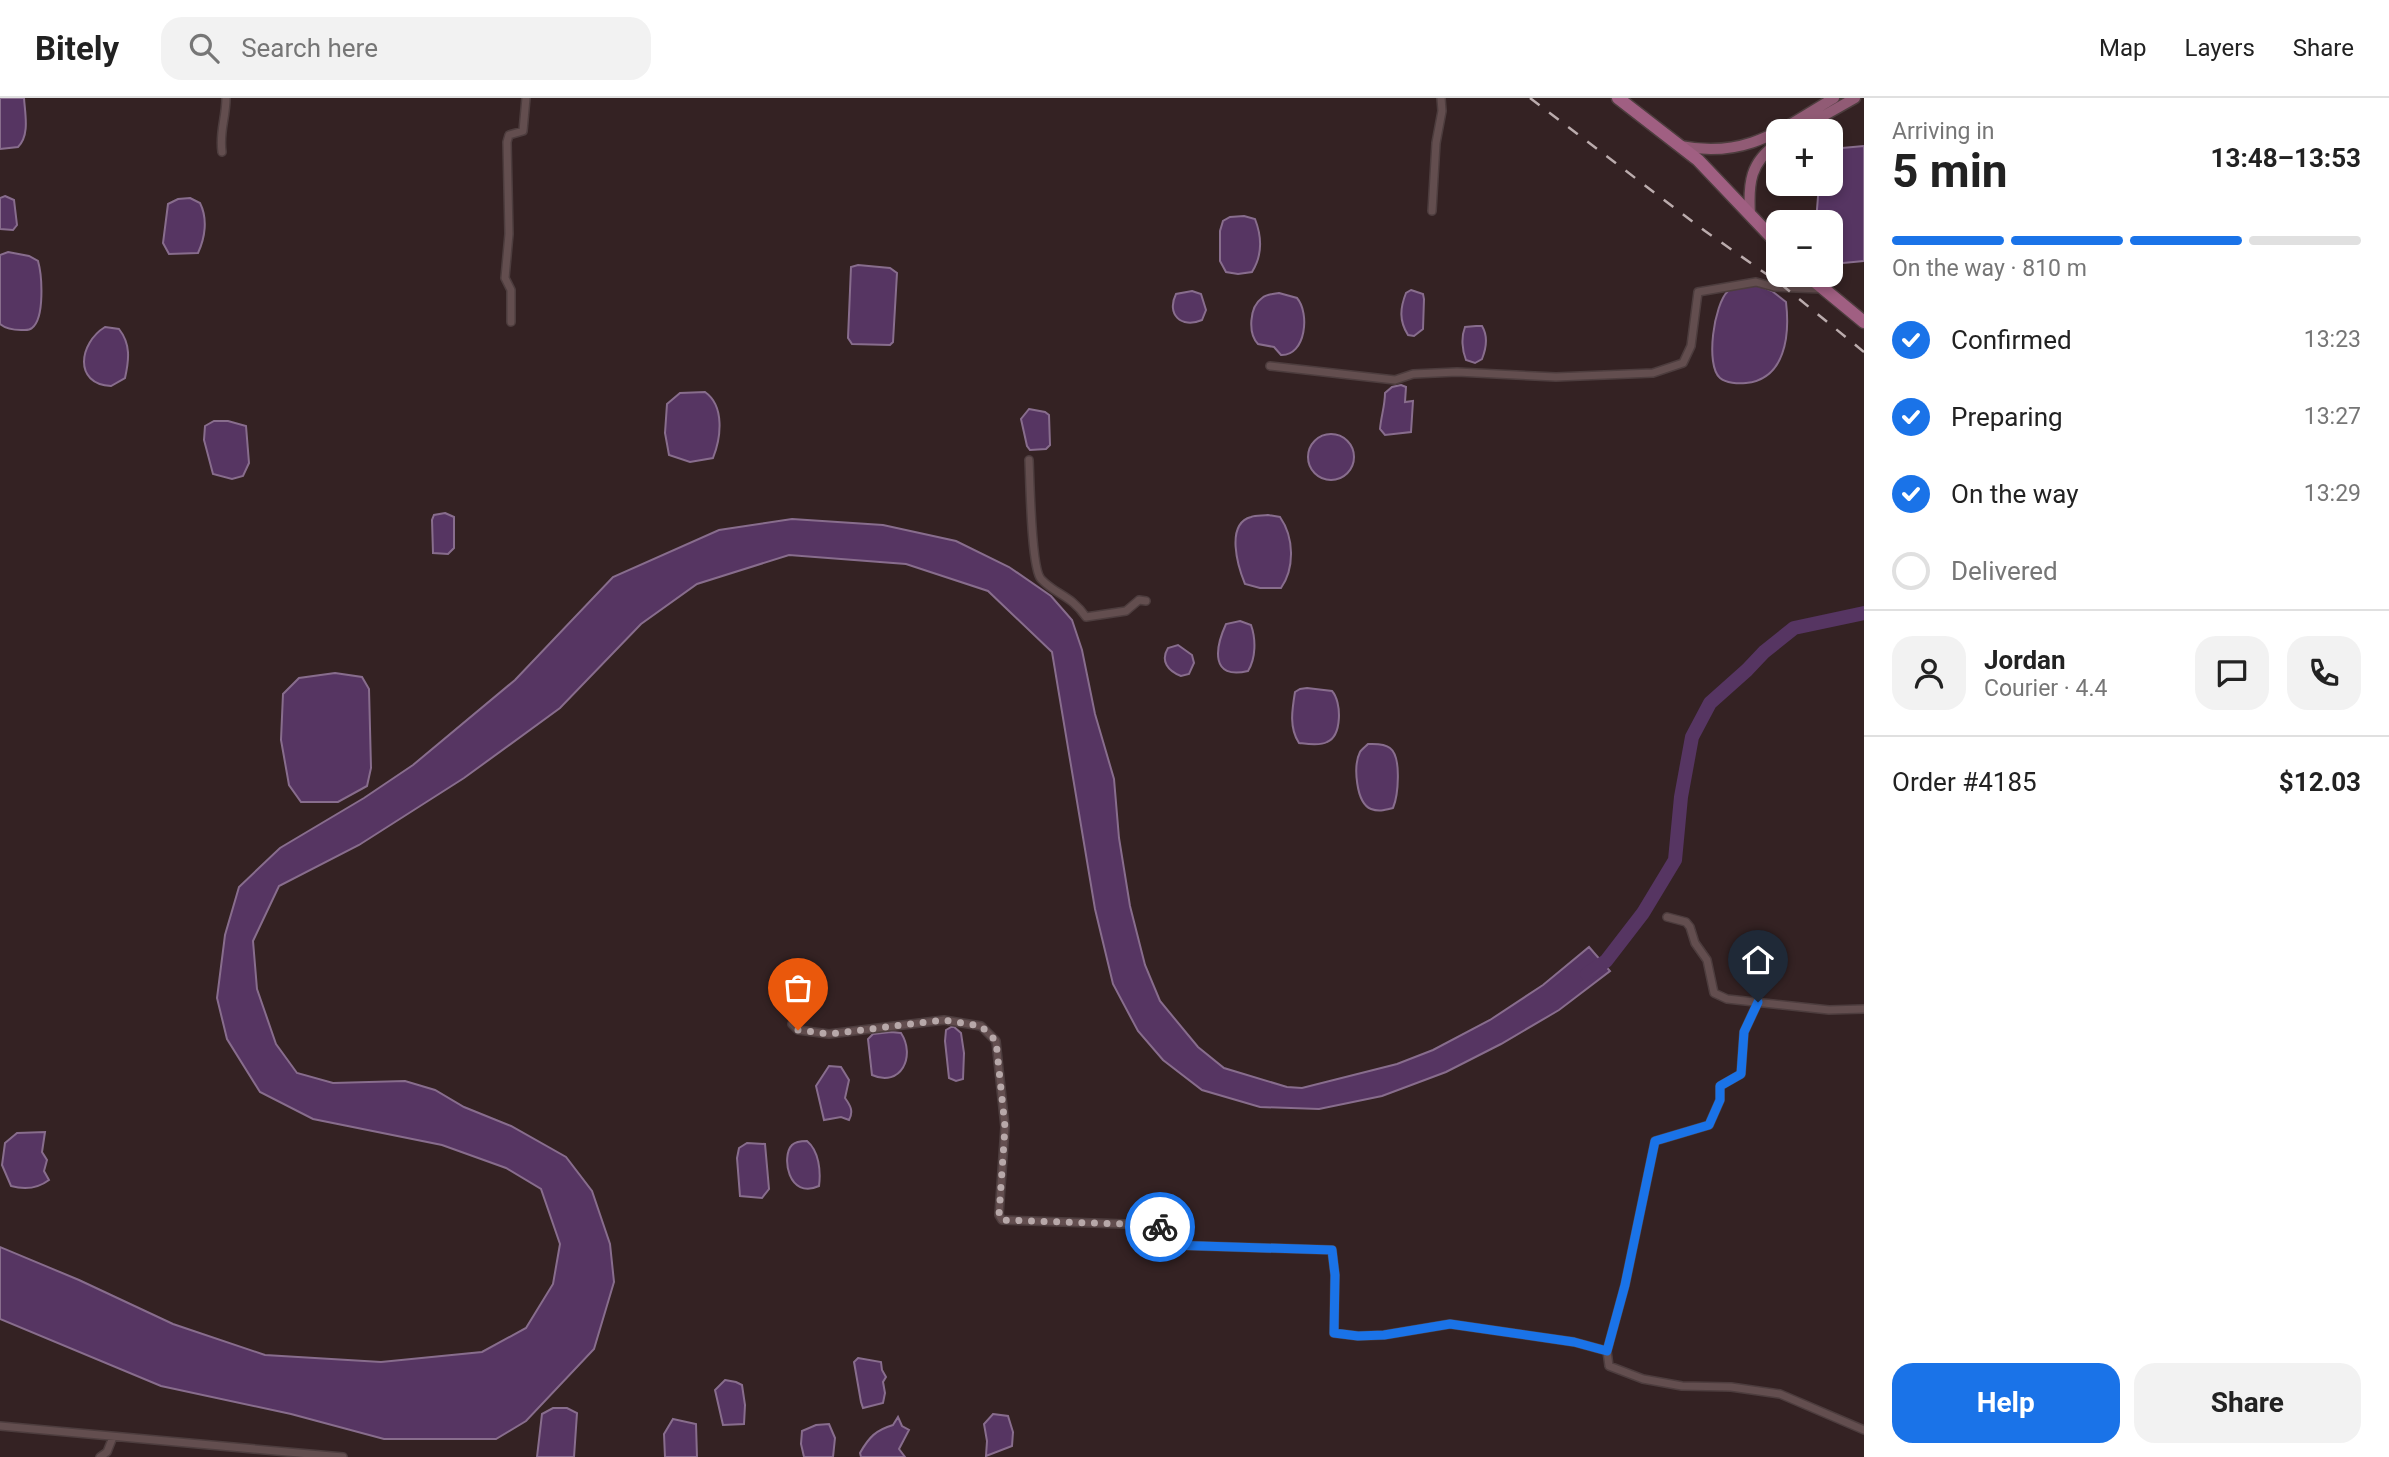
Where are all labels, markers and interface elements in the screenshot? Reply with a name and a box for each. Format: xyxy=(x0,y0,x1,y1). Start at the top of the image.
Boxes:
search box xyxy=(161,17,651,80)
text: Bitely xyxy=(35,29,119,68)
icon: search xyxy=(185,29,223,67)
text: Search here xyxy=(241,33,378,63)
text: Map xyxy=(2099,34,2147,62)
text: Layers xyxy=(2185,34,2255,62)
text: Share xyxy=(2293,34,2354,62)
text: Arriving in xyxy=(1892,118,1995,145)
map controls xyxy=(1766,119,1843,287)
button: + xyxy=(1766,119,1843,196)
text: 13:48–13:53 xyxy=(2211,143,2361,173)
text: 5 min xyxy=(1892,144,2008,198)
button: − xyxy=(1766,210,1843,287)
text: On the way · 810 m xyxy=(1892,255,2087,282)
icon: check xyxy=(1892,321,1930,359)
text: Confirmed xyxy=(1951,325,2072,355)
text: 13:23 xyxy=(2304,326,2361,353)
icon: check xyxy=(1892,398,1930,436)
text: Preparing xyxy=(1951,402,2063,432)
text: 13:27 xyxy=(2304,403,2361,430)
icon: check xyxy=(1892,475,1930,513)
text: On the way xyxy=(1951,479,2079,509)
text: 13:29 xyxy=(2304,480,2361,507)
text: Delivered xyxy=(1951,556,2058,586)
button: person xyxy=(1892,636,1966,710)
button: chat xyxy=(2195,636,2269,710)
button: phone xyxy=(2287,636,2361,710)
text: Jordan xyxy=(1984,645,2066,675)
text: Courier · 4.4 xyxy=(1984,675,2107,702)
text: Order #4185 xyxy=(1892,767,2037,797)
text: $12.03 xyxy=(2279,767,2361,797)
pin xyxy=(1728,930,1788,1002)
icon: home xyxy=(1739,941,1777,979)
pin xyxy=(768,958,828,1030)
icon: bag xyxy=(779,969,817,1007)
courier xyxy=(1125,1192,1195,1262)
icon: bike xyxy=(1141,1208,1179,1246)
button: Help xyxy=(1892,1363,2120,1443)
button: Share xyxy=(2134,1363,2361,1443)

